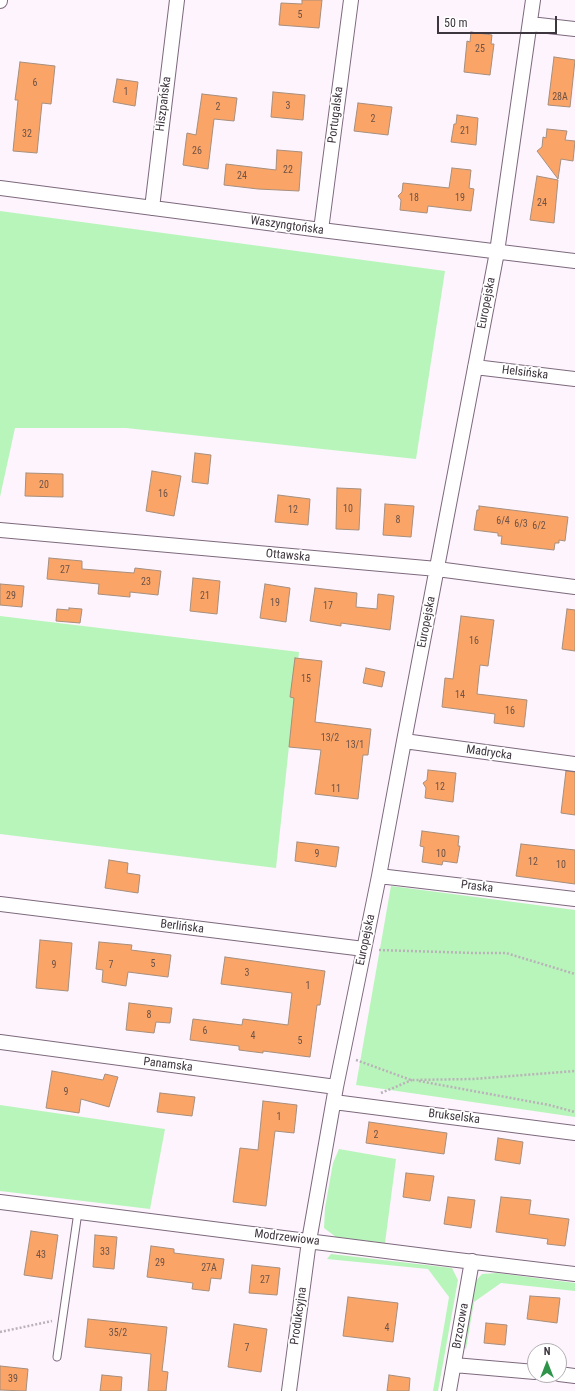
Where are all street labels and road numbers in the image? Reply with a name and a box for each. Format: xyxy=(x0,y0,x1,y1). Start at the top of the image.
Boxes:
street label: Hiszpańska xyxy=(153,76,175,132)
street label: Portugalska xyxy=(325,86,347,144)
street label: Waszyngtońska xyxy=(249,214,325,238)
street label: Europejska xyxy=(475,276,499,330)
street label: Helsińska xyxy=(501,363,549,383)
street label: Ottawska xyxy=(265,547,311,565)
street label: Europejska xyxy=(415,595,439,649)
street label: Madrycka xyxy=(465,743,513,763)
street label: Praska xyxy=(460,878,494,896)
street label: Europejska xyxy=(354,913,378,967)
street label: Berlińska xyxy=(159,917,205,937)
street label: Panamska xyxy=(143,1055,193,1075)
street label: Brukselska xyxy=(427,1107,481,1127)
street label: Modrzewiowa xyxy=(254,1227,320,1249)
street label: Produkcyjna xyxy=(288,1286,310,1346)
street label: Brzozowa xyxy=(450,1302,472,1350)

